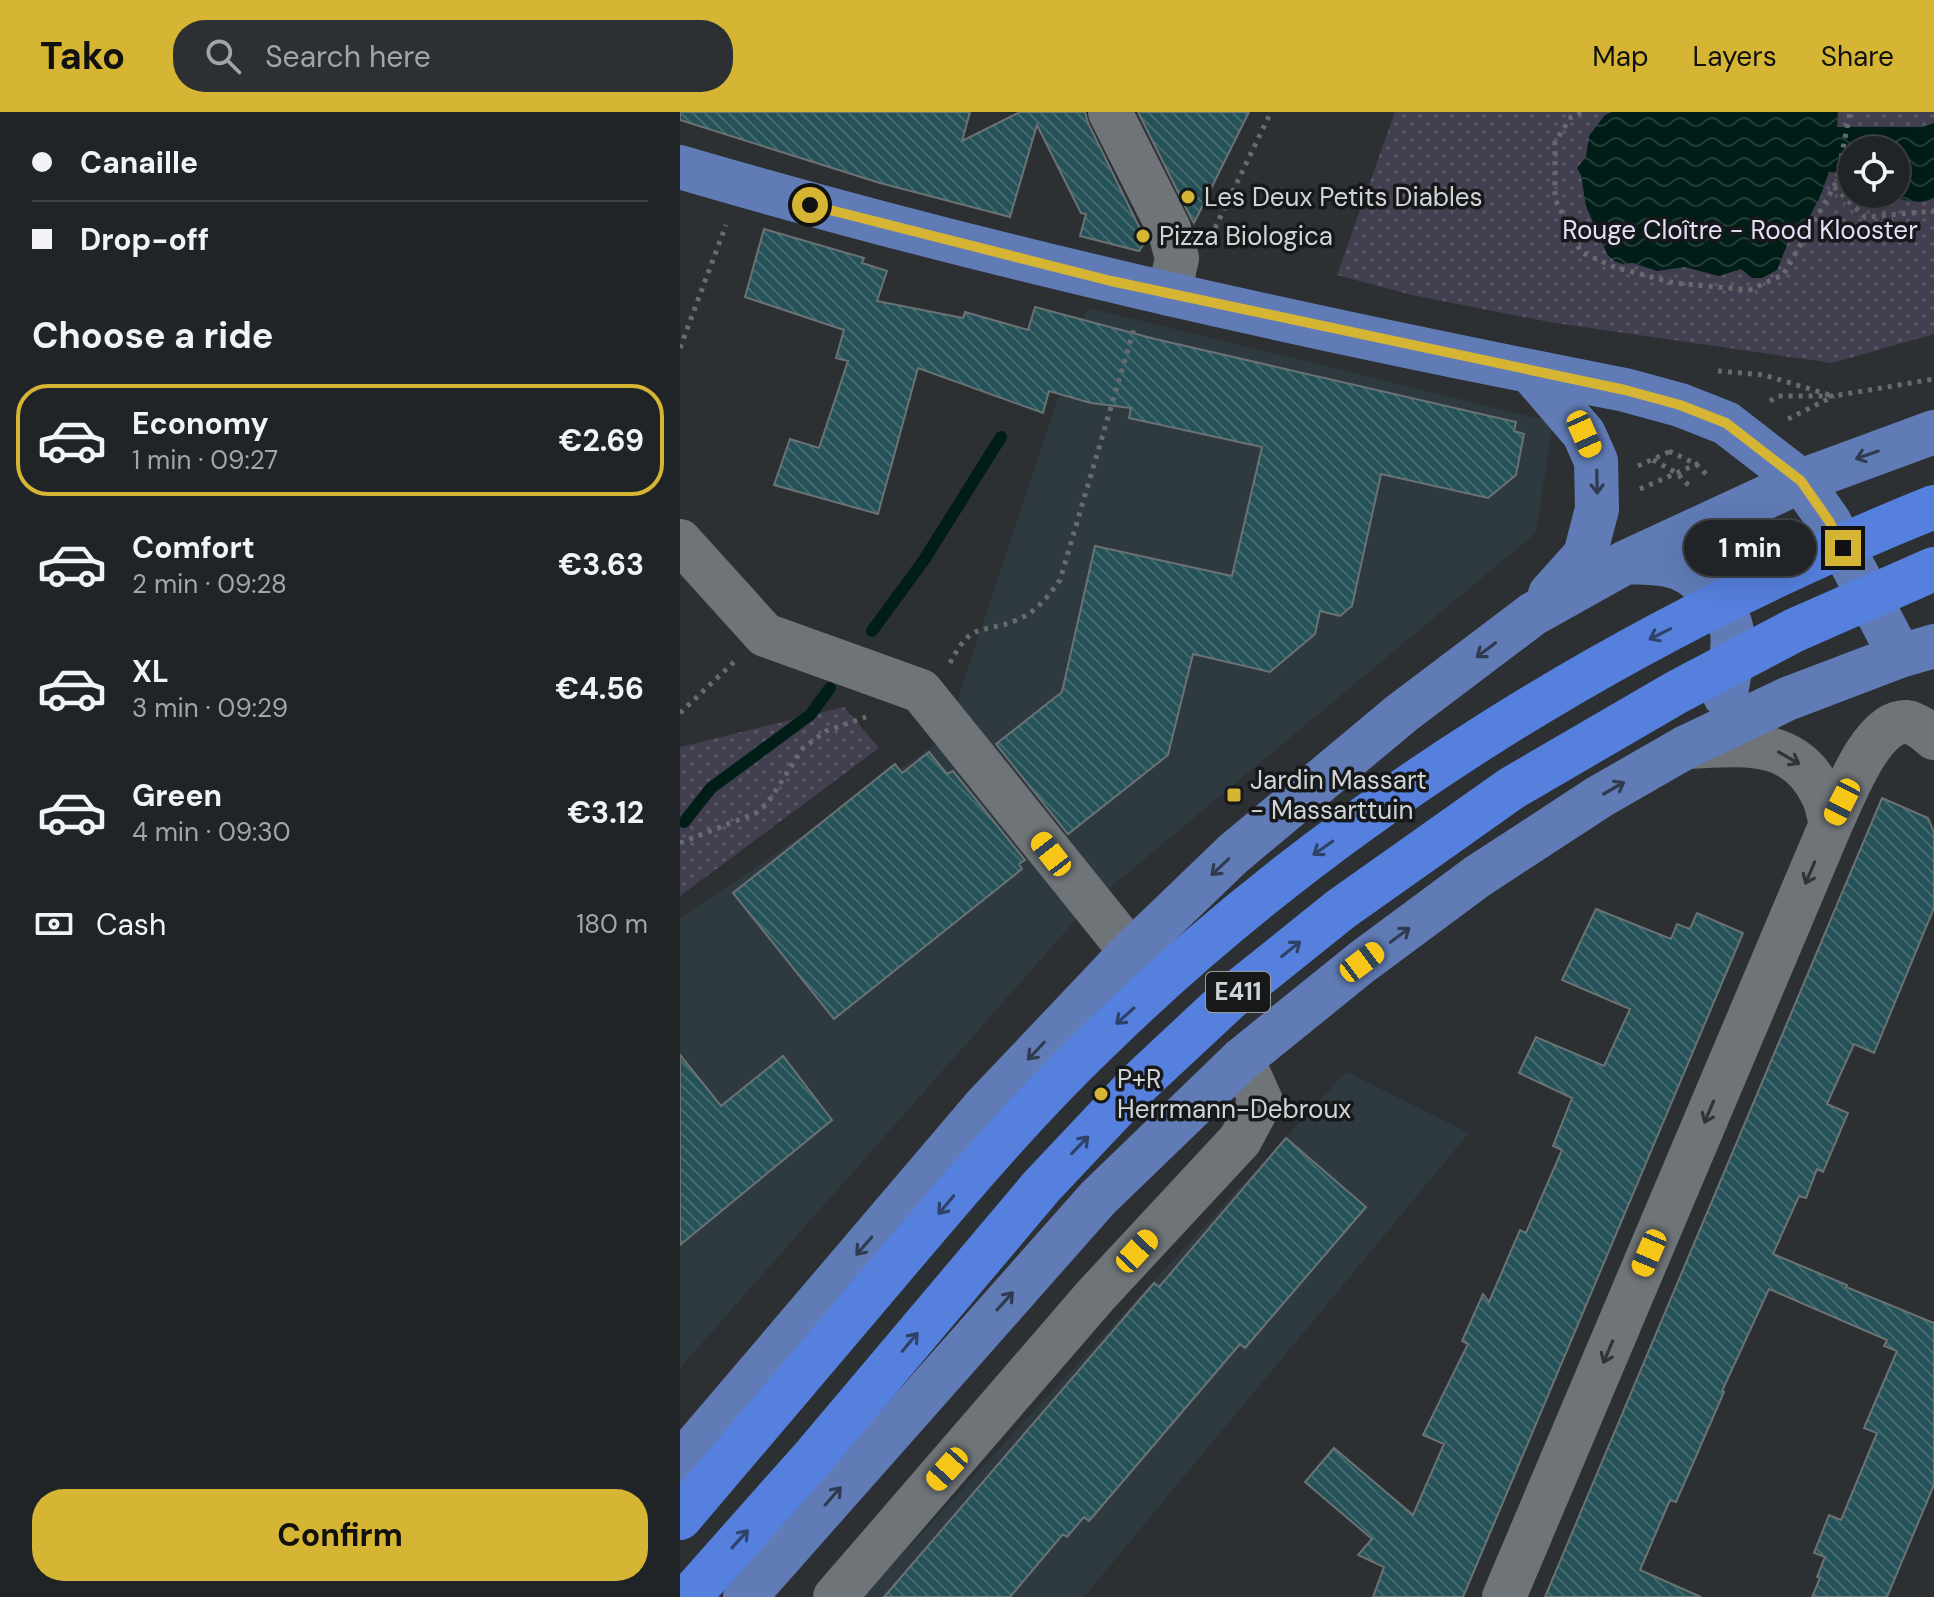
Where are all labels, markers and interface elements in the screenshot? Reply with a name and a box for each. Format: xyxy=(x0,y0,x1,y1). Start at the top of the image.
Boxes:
search box xyxy=(173,20,733,92)
text: Tako xyxy=(40,31,125,81)
icon: search xyxy=(201,34,245,78)
text: Search here xyxy=(265,37,431,76)
text: Map xyxy=(1592,38,1649,75)
text: Layers xyxy=(1693,38,1777,75)
text: Share xyxy=(1821,38,1894,75)
map controls xyxy=(1838,136,1910,208)
button: locate xyxy=(1838,136,1910,208)
text: Canaille xyxy=(80,143,198,182)
place label: Les Deux Petits Diables xyxy=(1204,180,1483,214)
route start xyxy=(792,187,828,223)
marker: Les Deux Petits Diables xyxy=(1179,188,1197,206)
park label: Rouge Cloître - Rood Klooster xyxy=(1562,213,1918,247)
place label: Pizza Biologica xyxy=(1159,219,1333,253)
text: Drop-off xyxy=(80,220,209,259)
marker: Pizza Biologica xyxy=(1134,227,1152,245)
text: Choose a ride xyxy=(32,312,273,359)
icon: car xyxy=(36,404,108,476)
text: Economy xyxy=(132,404,269,443)
car xyxy=(1563,407,1605,461)
text: €2.69 xyxy=(559,421,644,460)
text: 1 min · 09:27 xyxy=(132,443,278,477)
one-way arrow xyxy=(1855,449,1880,464)
one-way arrow xyxy=(1589,468,1605,495)
callout: 1 min xyxy=(1683,520,1815,576)
icon: car xyxy=(36,528,108,600)
text: Comfort xyxy=(132,528,255,567)
route end xyxy=(1825,530,1861,566)
text: 1 min xyxy=(1718,531,1782,565)
text: €3.63 xyxy=(558,545,644,584)
text: 2 min · 09:28 xyxy=(132,567,287,601)
one-way arrow xyxy=(1649,627,1673,642)
one-way arrow xyxy=(1476,641,1497,658)
icon: car xyxy=(36,652,108,724)
text: XL xyxy=(132,652,169,691)
text: €4.56 xyxy=(556,669,644,708)
text: 3 min · 09:29 xyxy=(132,691,288,725)
one-way arrow xyxy=(1777,750,1800,766)
place label: Jardin Massart - Massarttuin xyxy=(1250,763,1427,827)
car xyxy=(1820,775,1864,829)
icon: car xyxy=(36,776,108,848)
text: Green xyxy=(132,776,222,815)
one-way arrow xyxy=(1602,780,1626,795)
marker: Jardin Massart - Massarttuin xyxy=(1225,786,1243,804)
text: €3.12 xyxy=(567,793,644,832)
text: 4 min · 09:30 xyxy=(132,815,291,849)
car xyxy=(1027,828,1075,880)
one-way arrow xyxy=(1312,840,1334,856)
one-way arrow xyxy=(1210,858,1230,877)
one-way arrow xyxy=(1802,860,1816,885)
icon: cash xyxy=(32,902,76,946)
text: Cash xyxy=(96,905,166,944)
text: 180 m xyxy=(576,907,648,941)
one-way arrow xyxy=(1388,926,1410,943)
car xyxy=(1336,938,1388,986)
one-way arrow xyxy=(1280,941,1301,958)
road number: E411 xyxy=(1206,972,1270,1012)
one-way arrow xyxy=(1115,1007,1135,1025)
one-way arrow xyxy=(1028,1041,1046,1061)
place label: P+R Herrmann-Debroux xyxy=(1117,1062,1351,1126)
marker: P+R Herrmann-Debroux xyxy=(1092,1085,1110,1103)
one-way arrow xyxy=(1700,1099,1715,1124)
one-way arrow xyxy=(1070,1136,1089,1155)
one-way arrow xyxy=(937,1194,955,1214)
car xyxy=(1112,1225,1162,1277)
car xyxy=(1629,1226,1669,1280)
one-way arrow xyxy=(855,1235,873,1256)
one-way arrow xyxy=(996,1292,1014,1312)
one-way arrow xyxy=(901,1332,919,1353)
one-way arrow xyxy=(1599,1339,1614,1364)
car xyxy=(922,1443,972,1495)
one-way arrow xyxy=(824,1487,842,1507)
button: Confirm xyxy=(32,1489,648,1581)
one-way arrow xyxy=(731,1529,749,1549)

